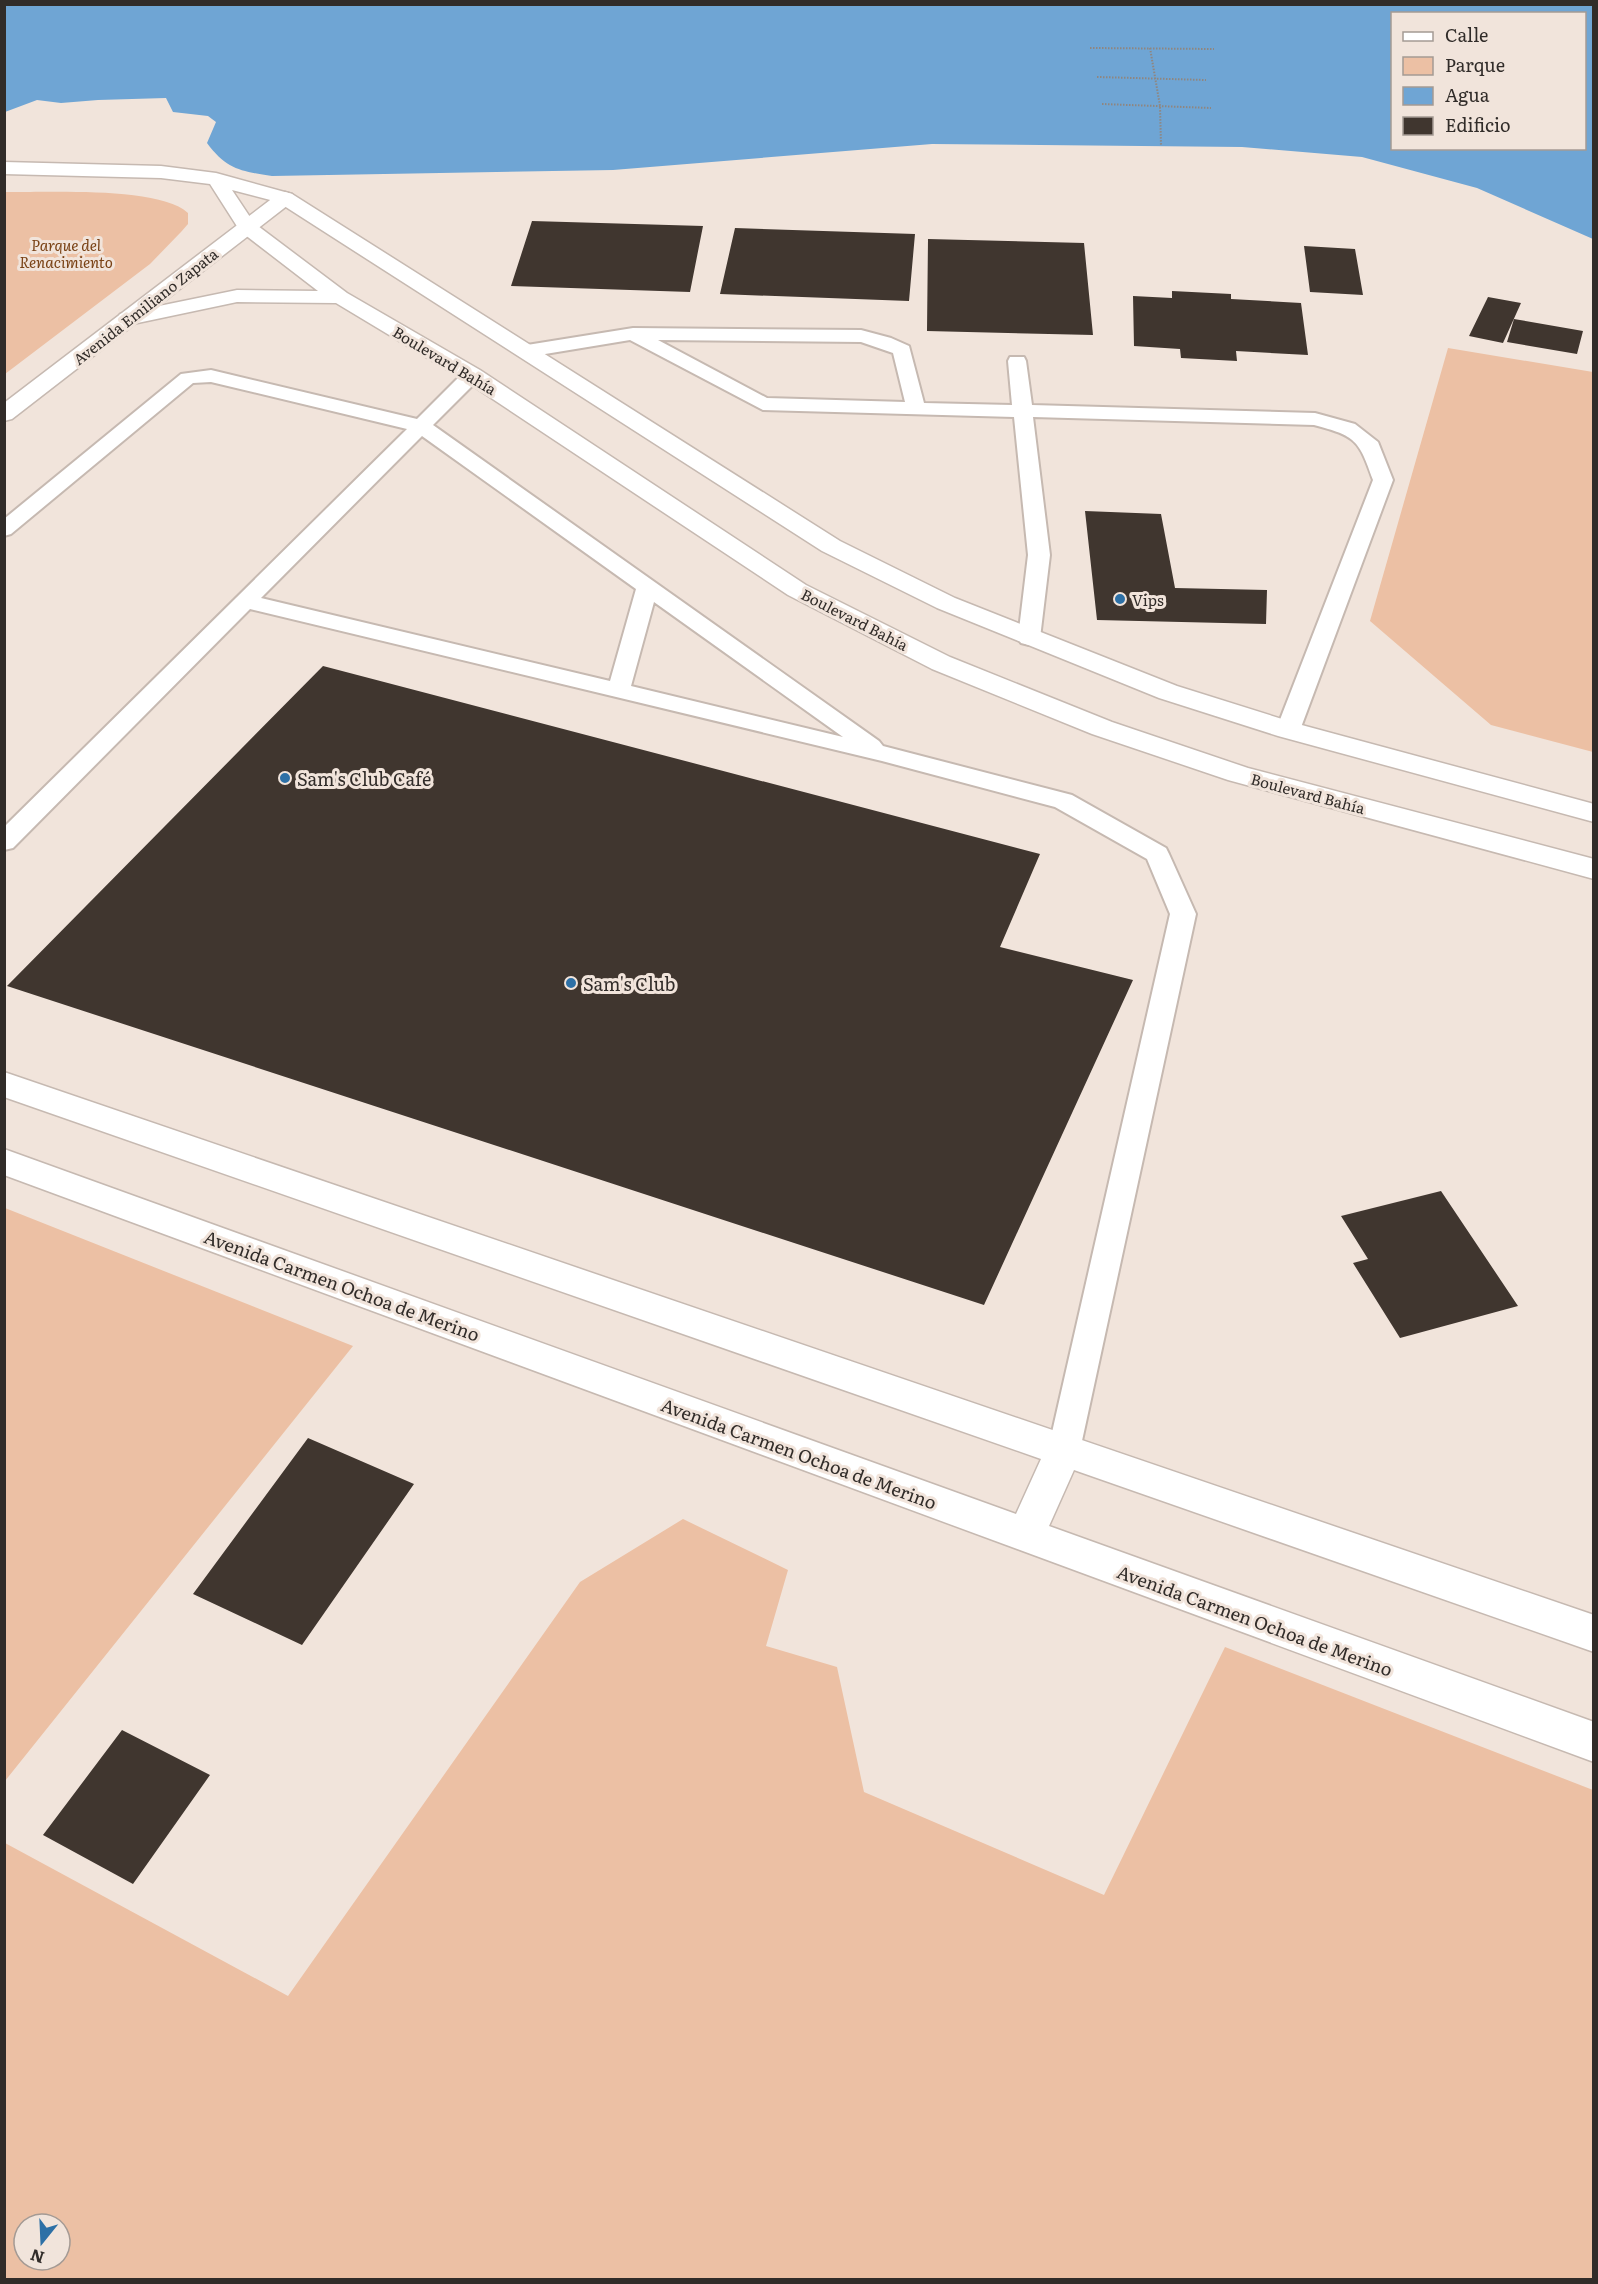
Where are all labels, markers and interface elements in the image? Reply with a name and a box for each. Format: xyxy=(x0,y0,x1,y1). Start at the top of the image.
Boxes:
legend xyxy=(1391,12,1586,150)
text: Calle xyxy=(1445,21,1488,48)
text: Parque xyxy=(1445,51,1505,78)
text: Agua xyxy=(1445,81,1490,108)
text: Edificio xyxy=(1445,111,1511,138)
park label: Parque del Renacimiento xyxy=(19,233,113,273)
street label: Avenida Emiliano Zapata xyxy=(68,241,223,370)
street label: Boulevard Bahía xyxy=(389,320,502,401)
street label: Boulevard Bahía xyxy=(798,582,913,656)
place label: Vips xyxy=(1132,588,1164,611)
marker: Vips xyxy=(1113,592,1127,606)
place label: Sam's Club Café xyxy=(297,765,431,792)
street label: Boulevard Bahía xyxy=(1248,767,1368,820)
marker: Sam's Club Café xyxy=(278,771,292,785)
place label: Sam's Club xyxy=(583,970,675,997)
marker: Sam's Club xyxy=(564,976,578,990)
street label: Avenida Carmen Ochoa de Merino xyxy=(200,1222,484,1348)
street label: Avenida Carmen Ochoa de Merino xyxy=(657,1390,941,1516)
street label: Avenida Carmen Ochoa de Merino xyxy=(1113,1557,1397,1683)
north arrow xyxy=(12,2212,72,2272)
text: N xyxy=(27,2244,47,2271)

